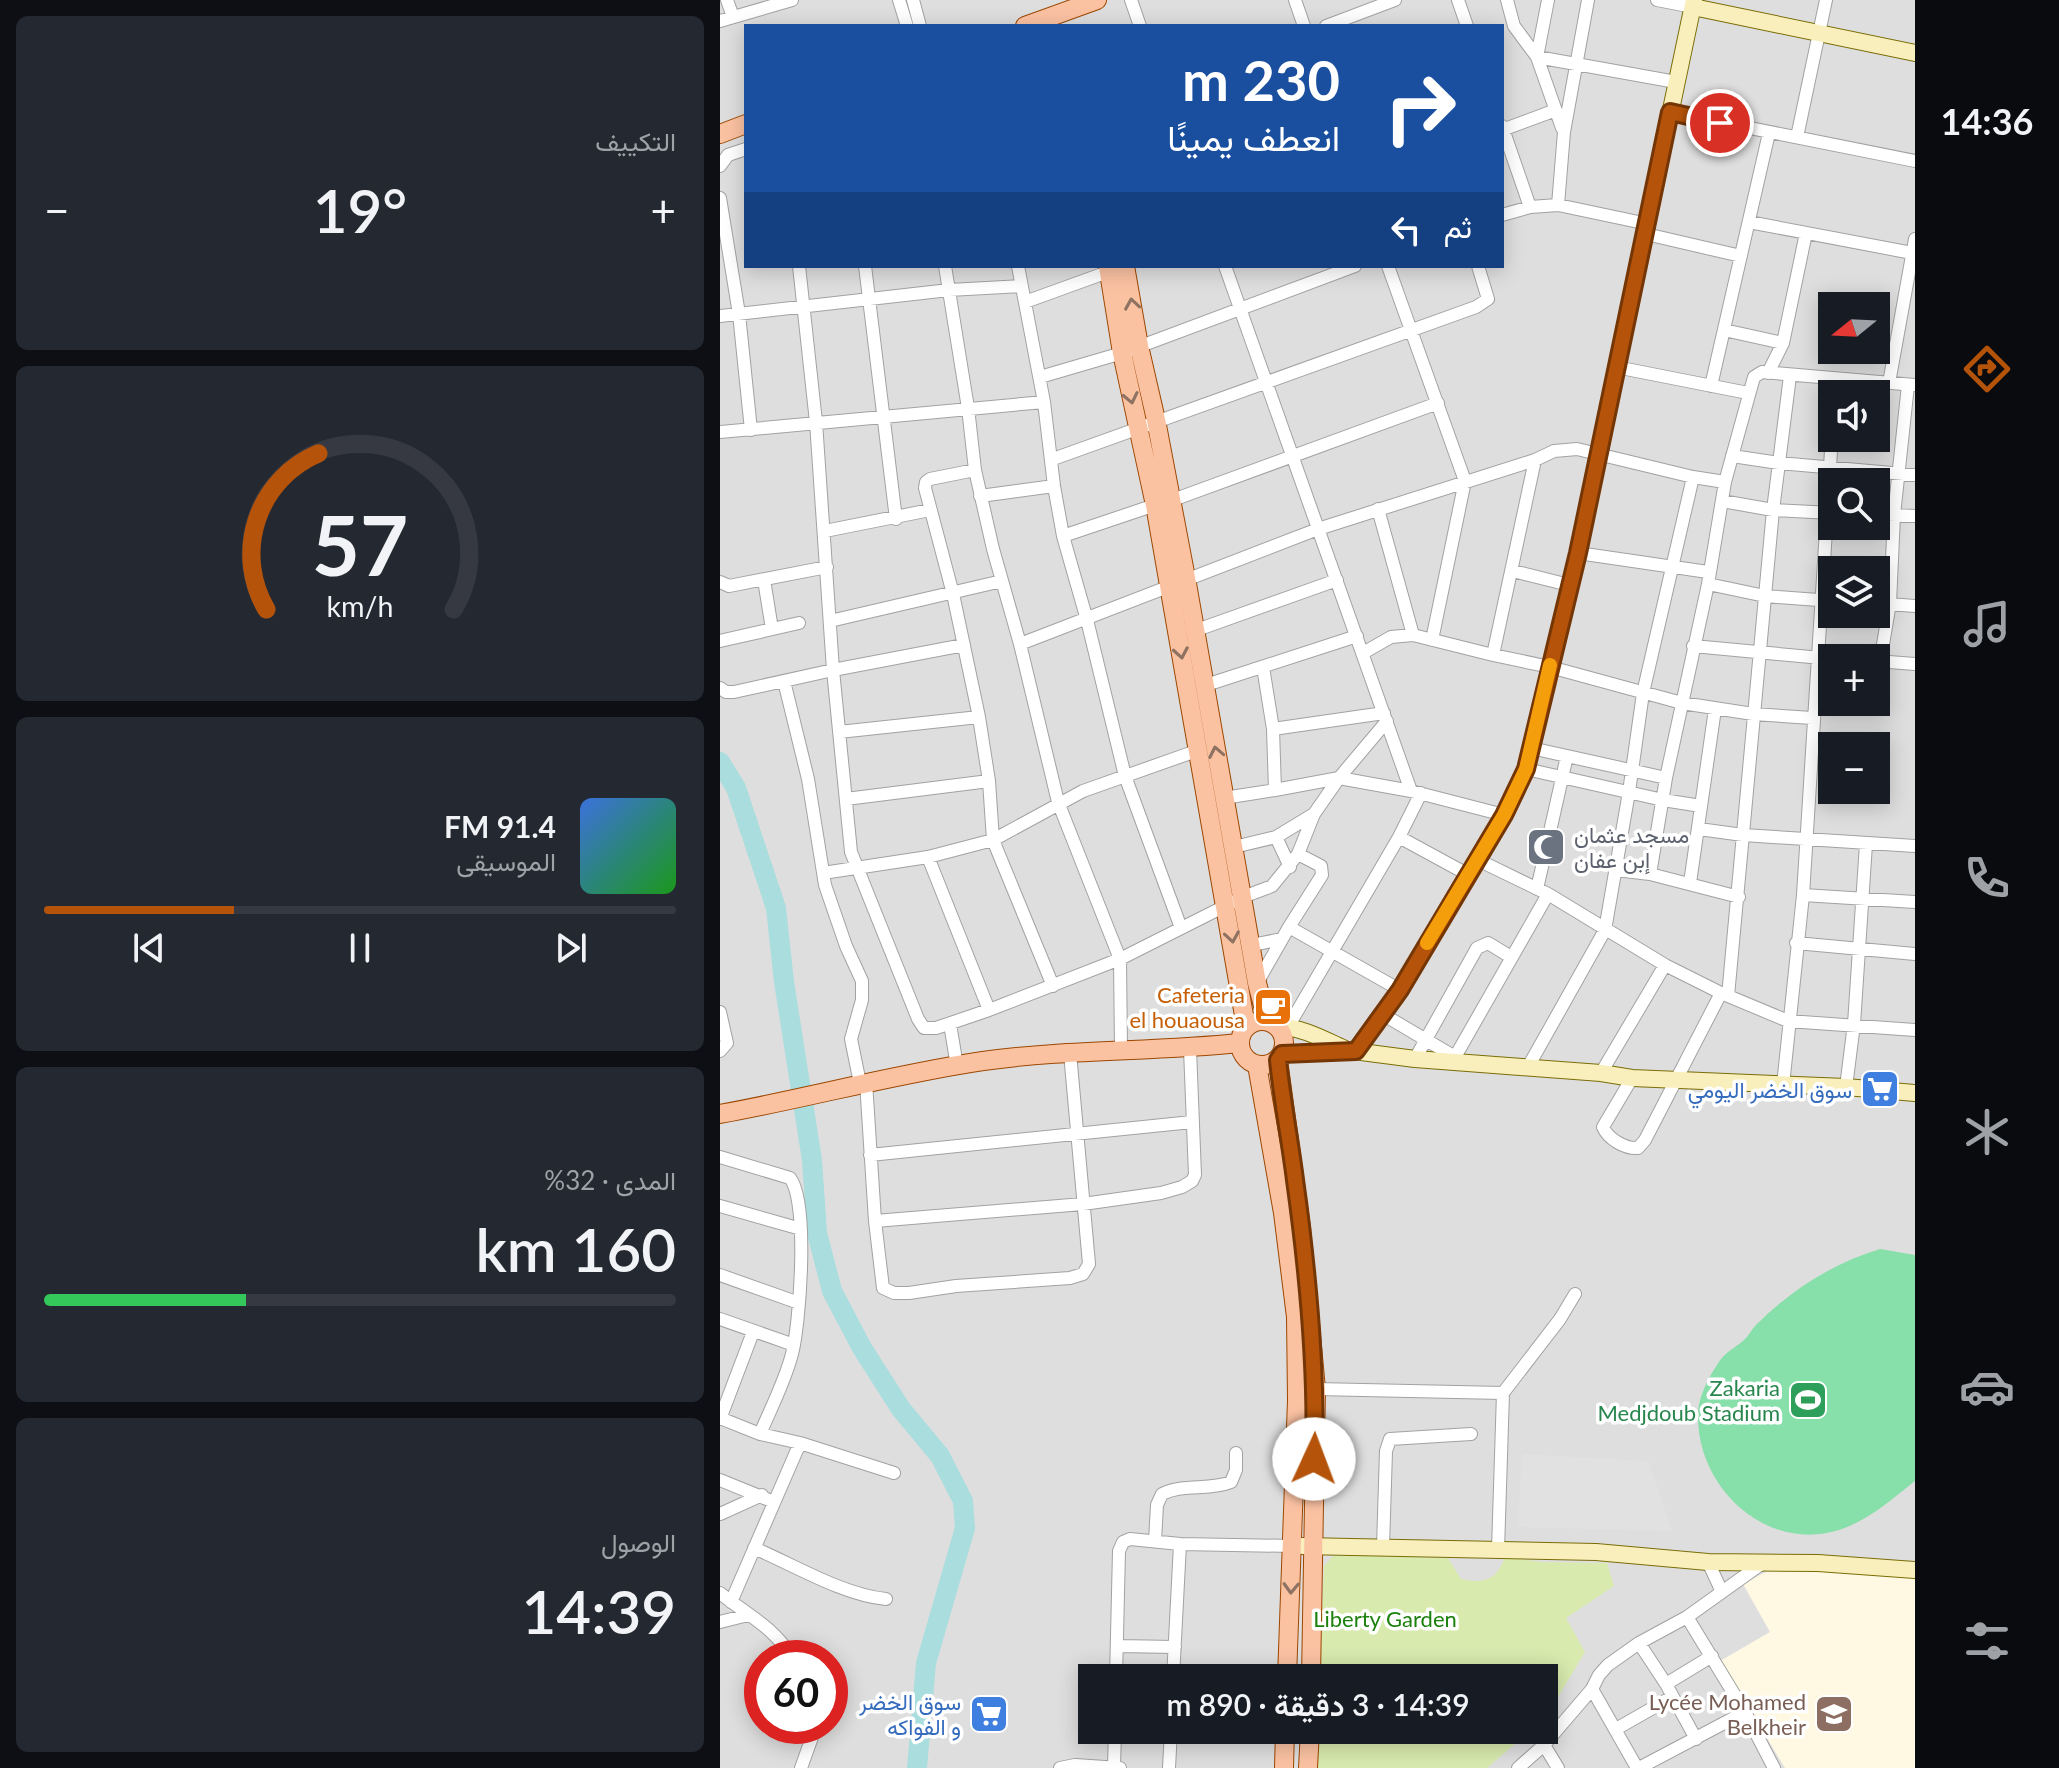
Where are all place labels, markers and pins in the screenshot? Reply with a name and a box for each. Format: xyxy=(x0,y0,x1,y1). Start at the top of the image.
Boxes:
pin xyxy=(1686,89,1754,157)
place label: مسجد عثمان إبن عفان xyxy=(1574,821,1689,875)
mosque icon: مسجد عثمان إبن عفان xyxy=(1525,826,1567,868)
place label: Cafeteria el houaousa xyxy=(1129,981,1245,1033)
cafe icon: Cafeteria el houaousa xyxy=(1252,986,1294,1028)
supermarket icon: سوق الخضر اليومي xyxy=(1859,1068,1901,1110)
place label: سوق الخضر اليومي xyxy=(1688,1076,1852,1109)
place label: Zakaria Medjdoub Stadium xyxy=(1597,1374,1780,1426)
sports icon: Zakaria Medjdoub Stadium xyxy=(1787,1379,1829,1421)
place label: سوق الخضر و الفواكه xyxy=(858,1688,961,1741)
place label: Lycée Mohamed Belkheir xyxy=(1649,1688,1806,1740)
supermarket icon: سوق الخضر و الفواكه xyxy=(968,1693,1010,1735)
school or university icon: Lycée Mohamed Belkheir xyxy=(1813,1693,1855,1735)

